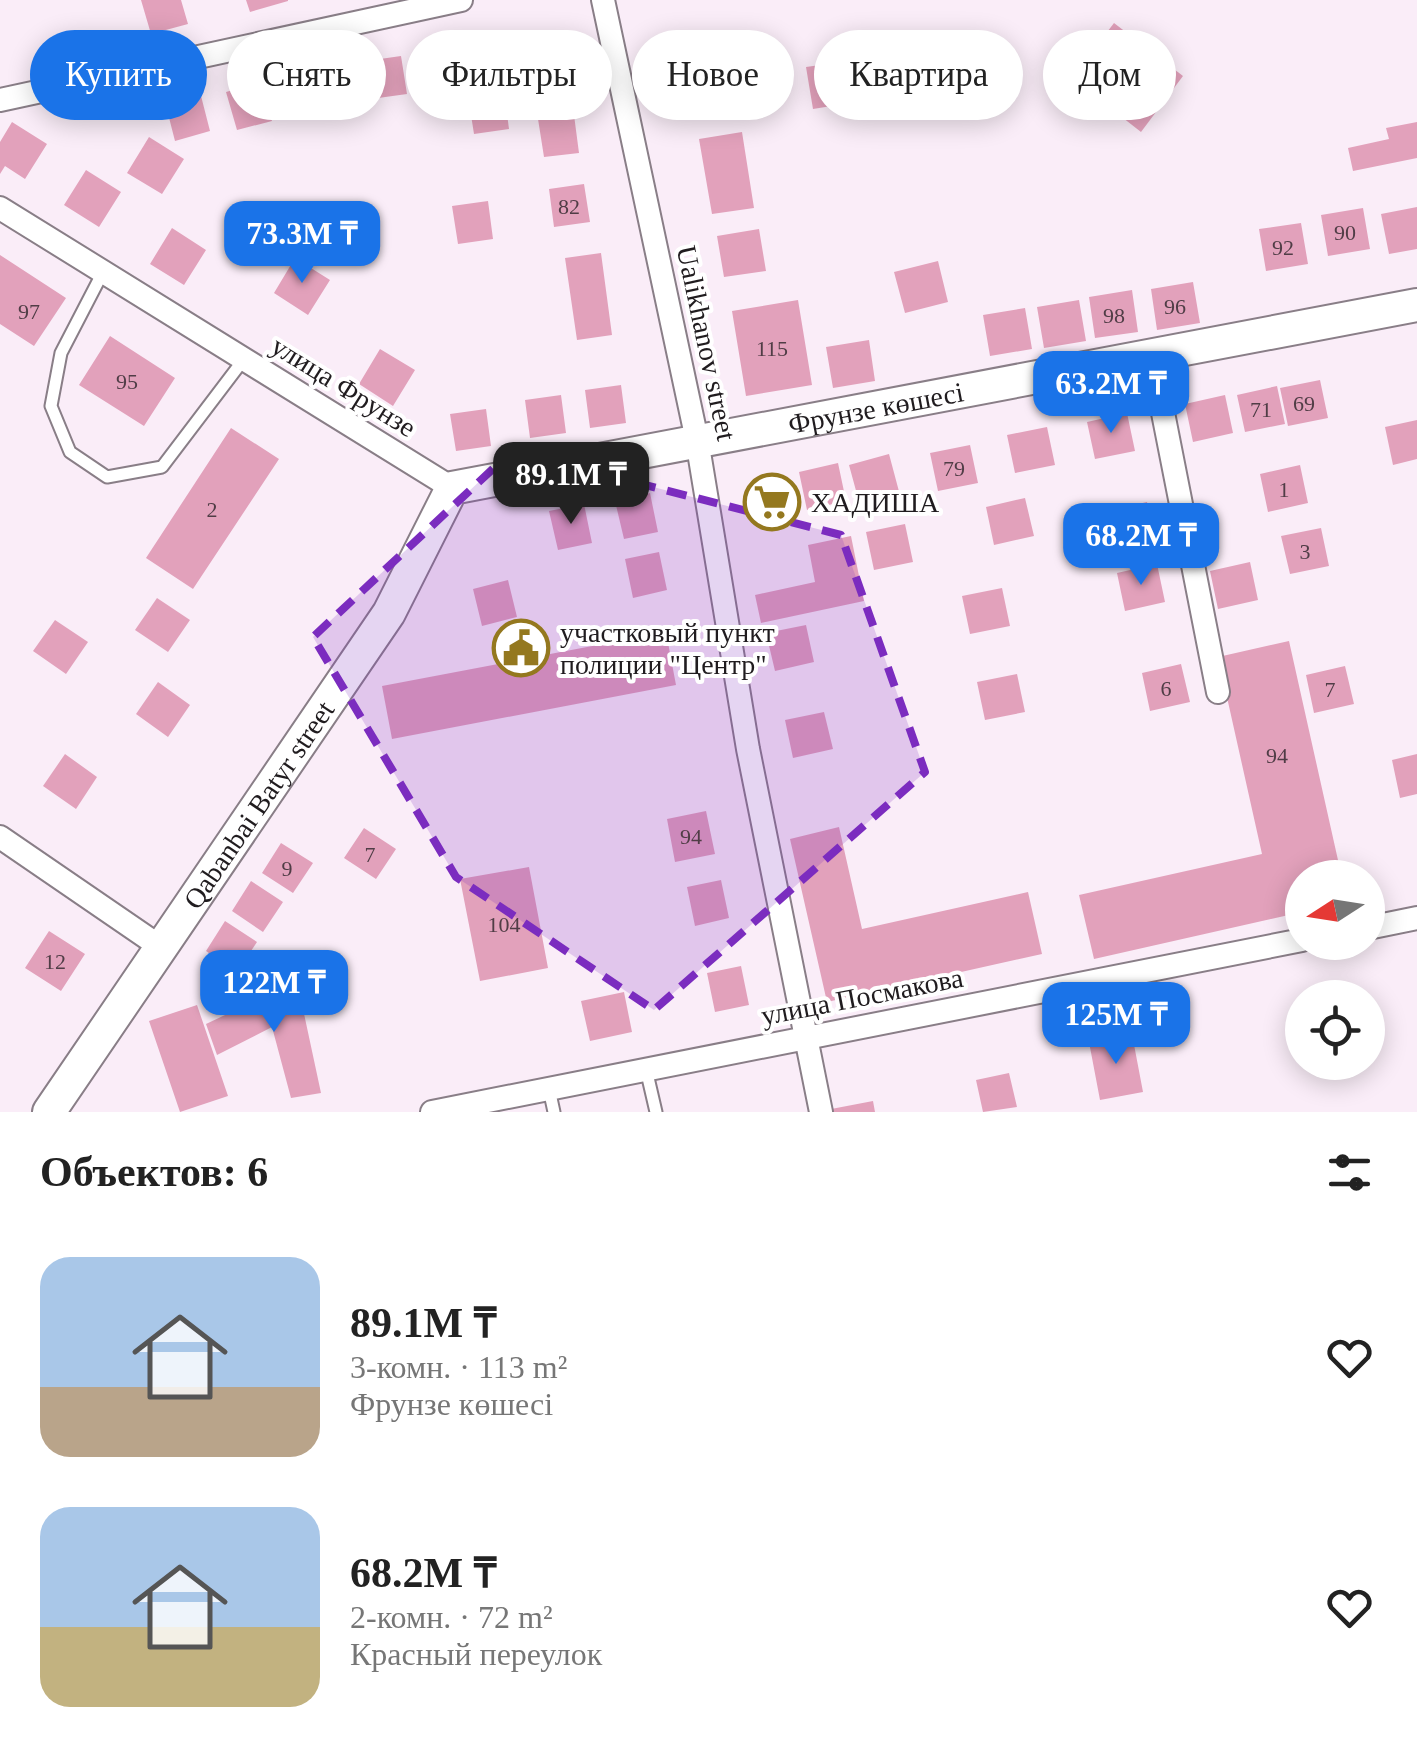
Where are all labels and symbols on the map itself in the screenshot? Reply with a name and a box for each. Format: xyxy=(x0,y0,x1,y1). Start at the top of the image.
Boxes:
house number: 82 xyxy=(558,194,580,219)
pin: 73.3M ₸ xyxy=(210,201,394,286)
house number: 90 xyxy=(1334,220,1356,245)
house number: 92 xyxy=(1272,235,1294,260)
street label: Ualikhanov street xyxy=(671,243,742,444)
house number: 96 xyxy=(1164,294,1186,319)
house number: 97 xyxy=(18,299,40,324)
house number: 98 xyxy=(1103,303,1125,328)
street label: улица Фрунзе xyxy=(266,330,422,443)
house number: 115 xyxy=(756,336,788,361)
pin: 63.2M ₸ xyxy=(1019,351,1203,436)
house number: 95 xyxy=(116,369,138,394)
street label: Фрунзе көшесі xyxy=(786,376,966,440)
house number: 69 xyxy=(1293,391,1315,416)
house number: 71 xyxy=(1250,397,1272,422)
pin: 89.1M ₸ xyxy=(479,442,663,527)
house number: 79 xyxy=(943,456,965,481)
supermarket icon: ХАДИША xyxy=(742,472,802,532)
house number: 1 xyxy=(1279,477,1290,502)
place label: ХАДИША xyxy=(811,487,940,518)
house number: 2 xyxy=(207,497,218,522)
pin: 68.2M ₸ xyxy=(1049,503,1233,588)
house number: 3 xyxy=(1300,539,1311,564)
place label: участковый пункт полиции "Центр" xyxy=(560,617,775,680)
public building icon: участковый пункт полиции "Центр" xyxy=(491,618,551,678)
house number: 6 xyxy=(1161,676,1172,701)
house number: 7 xyxy=(1325,677,1336,702)
street label: Qabanbai Batyr street xyxy=(177,695,341,915)
house number: 94 xyxy=(1266,743,1288,768)
house number: 94 xyxy=(680,824,702,849)
house number: 7 xyxy=(365,842,376,867)
house number: 9 xyxy=(282,856,293,881)
north arrow xyxy=(1285,860,1385,960)
house number: 104 xyxy=(488,912,521,937)
house number: 12 xyxy=(44,949,66,974)
pin: 122M ₸ xyxy=(193,950,355,1035)
street label: улица Посмакова xyxy=(759,962,966,1031)
pin: 125M ₸ xyxy=(1035,982,1197,1067)

